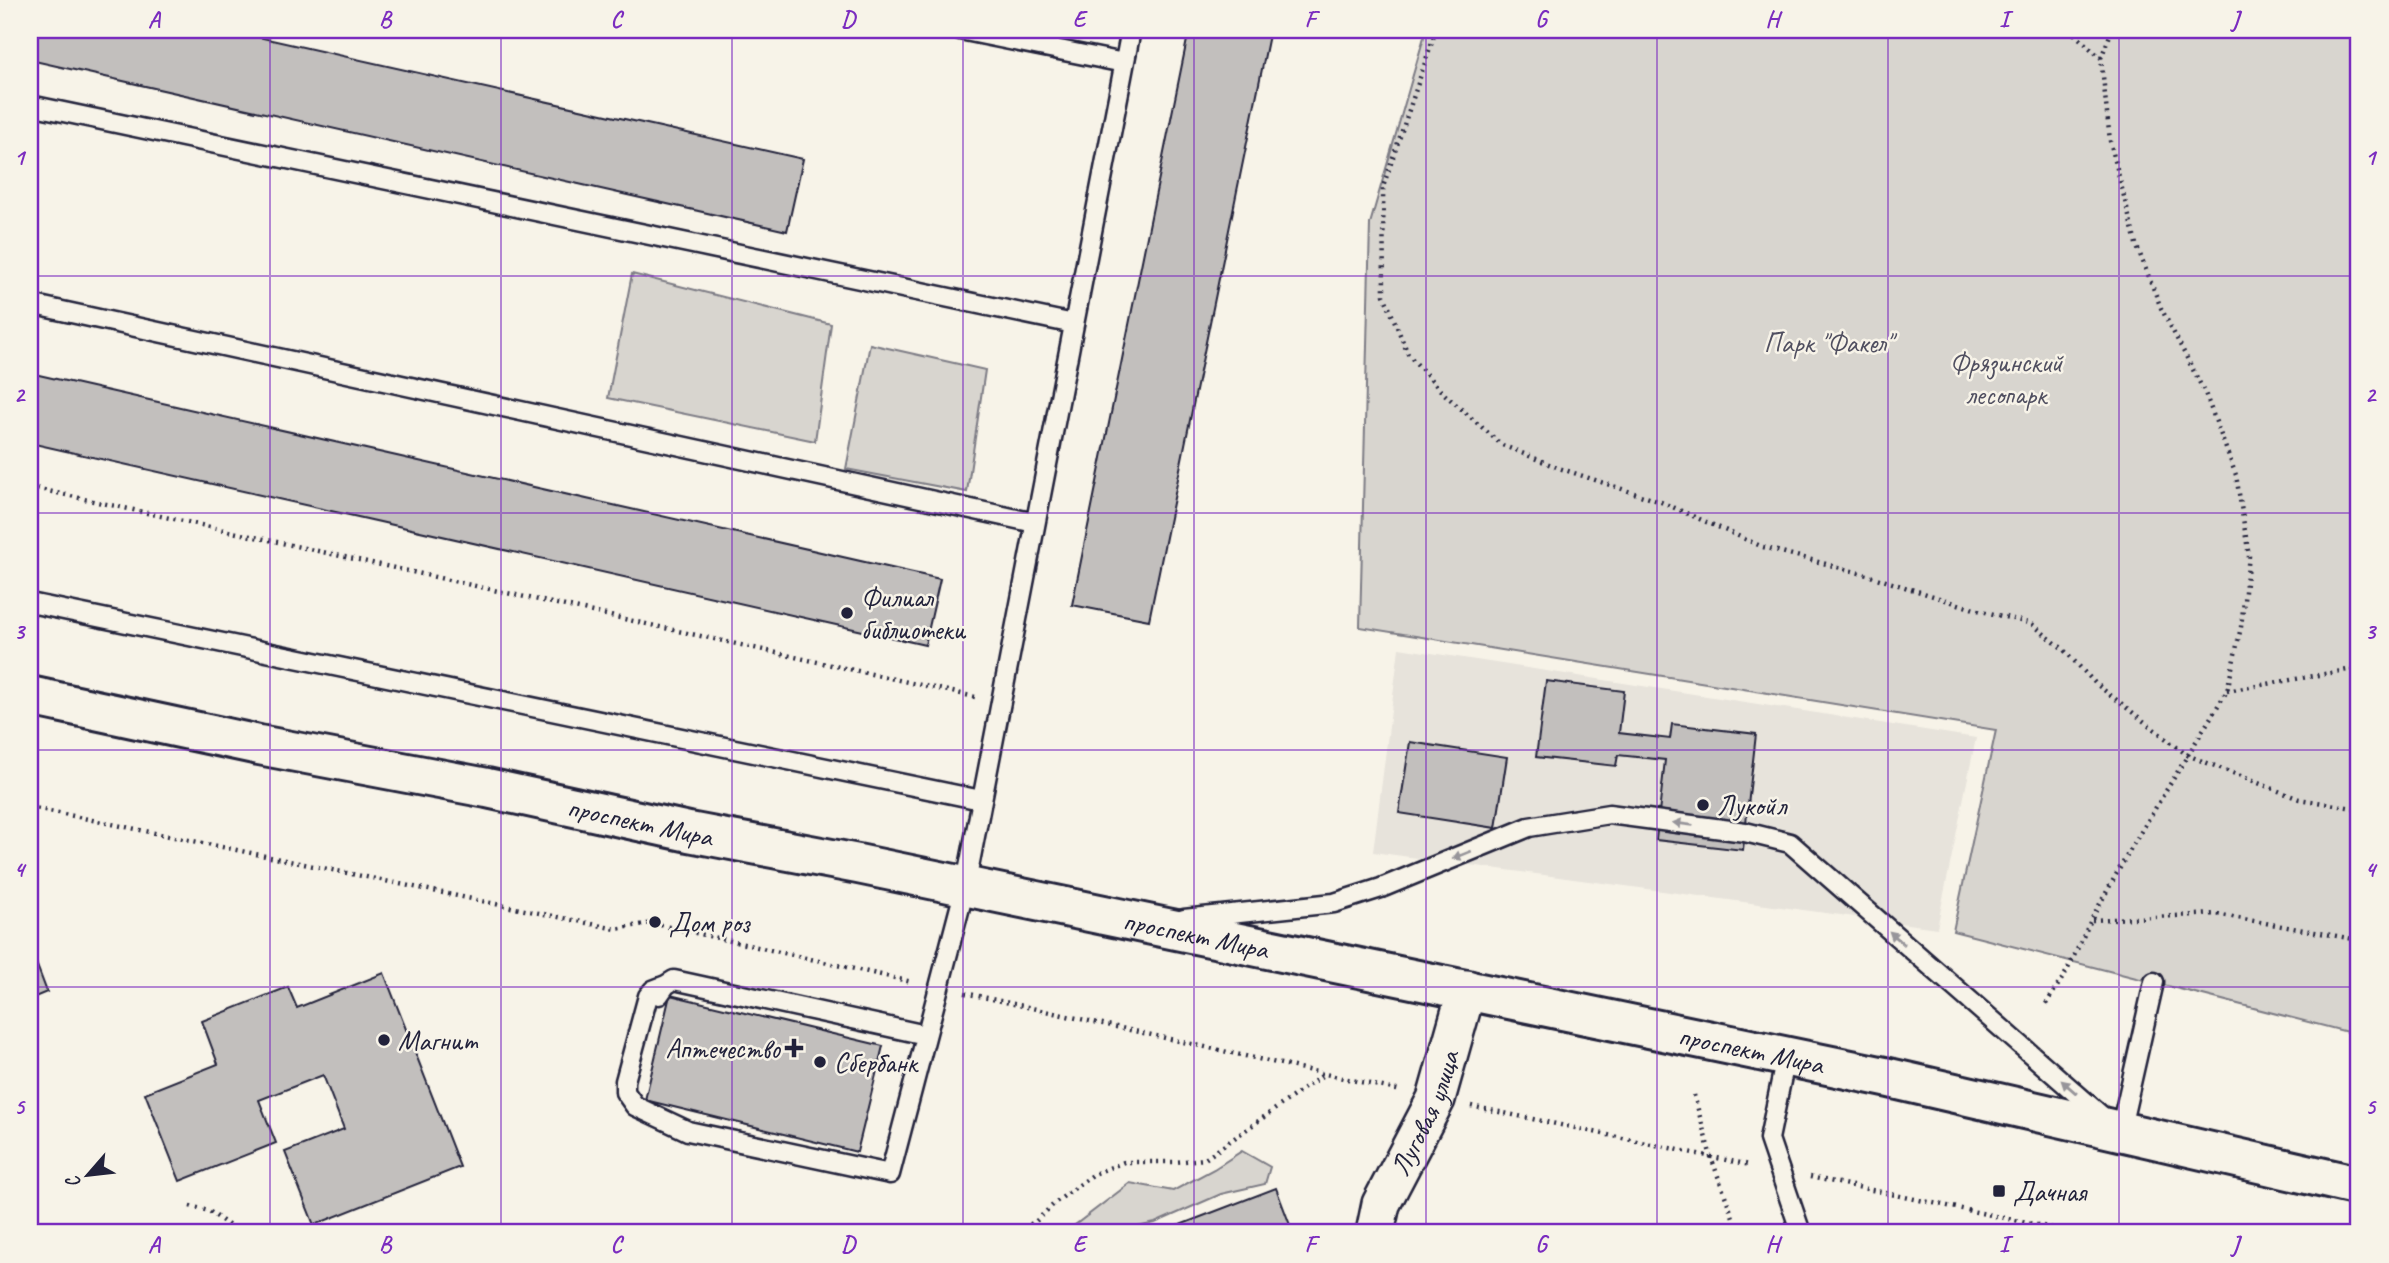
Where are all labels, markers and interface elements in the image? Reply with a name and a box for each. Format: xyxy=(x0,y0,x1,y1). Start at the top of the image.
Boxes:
text: A xyxy=(148,5,162,34)
text: B xyxy=(379,5,393,34)
text: C xyxy=(611,5,625,34)
text: D xyxy=(841,5,857,34)
text: E xyxy=(1073,5,1089,34)
text: F xyxy=(1305,5,1321,34)
text: G xyxy=(1535,5,1550,34)
text: H xyxy=(1765,5,1783,34)
text: I xyxy=(1999,5,2014,34)
text: J xyxy=(2229,5,2242,34)
text: 1 xyxy=(14,143,27,172)
text: 1 xyxy=(2365,143,2378,172)
park label: Парк "Факел" xyxy=(1764,325,1897,360)
park label: Фрязинский лесопарк xyxy=(1950,345,2064,412)
text: 2 xyxy=(14,380,27,409)
text: 2 xyxy=(2365,380,2378,409)
place label: Филиал библиотеки xyxy=(861,580,966,647)
marker: Филиал библиотеки xyxy=(839,605,855,621)
text: 3 xyxy=(14,617,27,646)
text: 3 xyxy=(2365,617,2378,646)
place label: Лукойл xyxy=(1717,788,1788,823)
street label: проспект Мира xyxy=(565,789,717,854)
marker: Лукойл xyxy=(1695,797,1711,813)
one-way arrow xyxy=(1671,818,1693,829)
one-way arrow xyxy=(1452,849,1473,860)
text: 4 xyxy=(14,855,27,884)
text: 4 xyxy=(2365,855,2378,884)
street label: проспект Мира xyxy=(1120,902,1273,967)
place label: Дом роз xyxy=(669,905,751,940)
marker: Дом роз xyxy=(647,914,663,930)
one-way arrow xyxy=(1888,930,1906,946)
street label: проспект Мира xyxy=(1675,1017,1828,1082)
place label: Магнит xyxy=(398,1023,479,1058)
place label: Аптечество xyxy=(665,1031,782,1066)
marker: Магнит xyxy=(376,1032,392,1048)
marker: Аптечество xyxy=(786,1040,802,1056)
place label: Сбербанк xyxy=(834,1045,920,1080)
street label: Луговая улица xyxy=(1382,1045,1467,1181)
marker: Сбербанк xyxy=(812,1054,828,1070)
one-way arrow xyxy=(2060,1080,2077,1095)
text: 5 xyxy=(14,1092,26,1121)
text: 5 xyxy=(2365,1092,2377,1121)
north arrow xyxy=(52,1140,122,1210)
text: С xyxy=(60,1170,87,1192)
place label: Дачная xyxy=(2013,1174,2089,1209)
marker: Дачная xyxy=(1991,1183,2007,1199)
text: A xyxy=(148,1230,162,1259)
text: B xyxy=(379,1230,393,1259)
text: C xyxy=(611,1230,625,1259)
text: D xyxy=(841,1230,857,1259)
text: E xyxy=(1073,1230,1089,1259)
text: F xyxy=(1305,1230,1321,1259)
text: G xyxy=(1535,1230,1550,1259)
text: H xyxy=(1765,1230,1783,1259)
text: I xyxy=(1999,1230,2014,1259)
text: J xyxy=(2229,1230,2242,1259)

